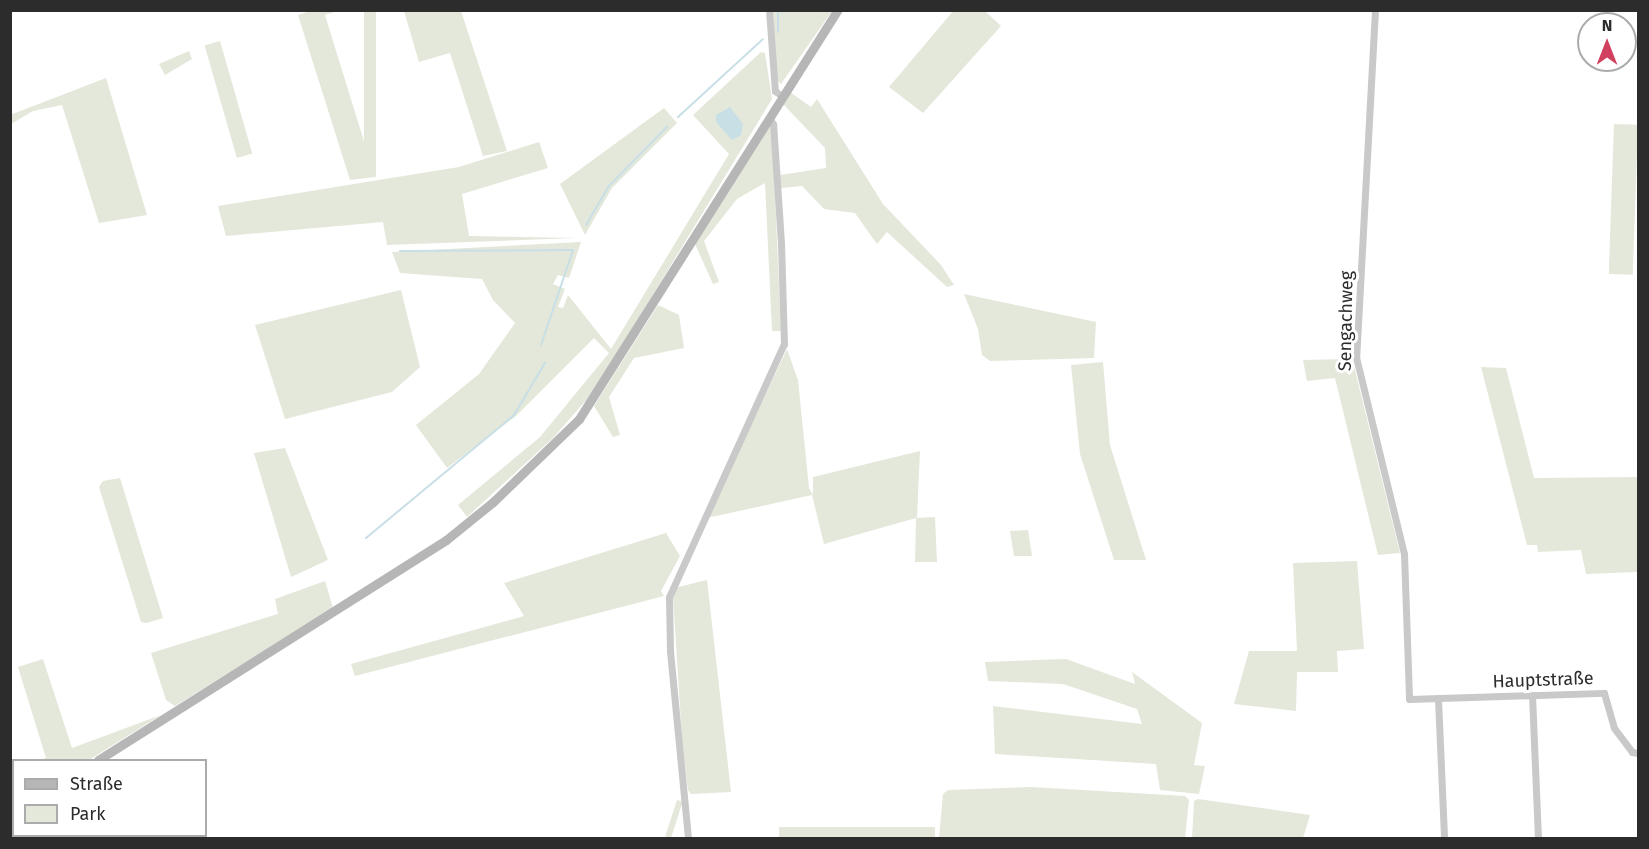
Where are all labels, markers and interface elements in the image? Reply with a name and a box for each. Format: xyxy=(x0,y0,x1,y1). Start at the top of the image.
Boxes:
north arrow xyxy=(1577,12,1637,72)
text: N xyxy=(1602,16,1612,35)
street label: Sengachweg xyxy=(1334,271,1358,371)
street label: Hauptstraße xyxy=(1492,667,1594,693)
legend xyxy=(12,759,207,837)
text: Straße xyxy=(70,773,123,795)
text: Park xyxy=(70,803,105,825)

